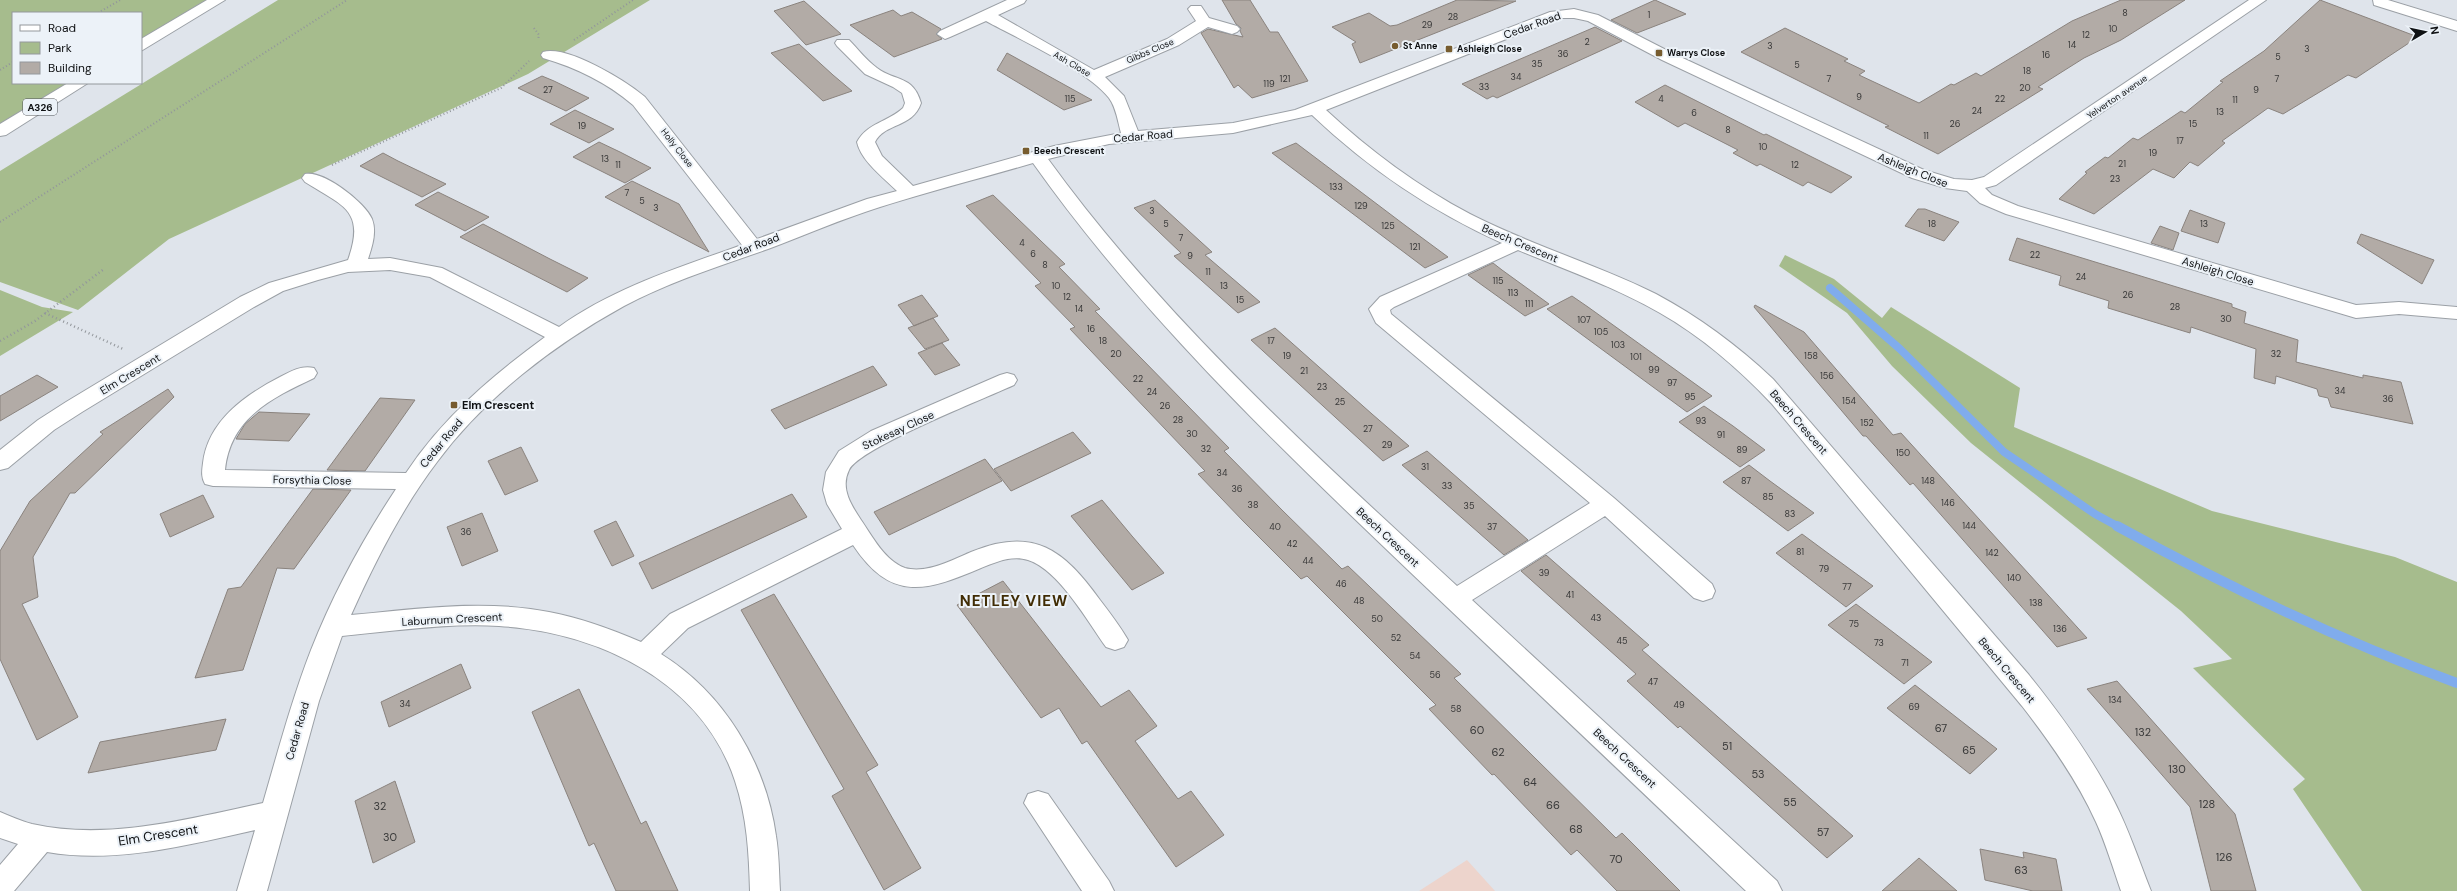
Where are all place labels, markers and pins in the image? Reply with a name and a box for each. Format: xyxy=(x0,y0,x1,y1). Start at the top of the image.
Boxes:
place label: St Anne xyxy=(1403,40,1438,52)
marker: St Anne xyxy=(1390,41,1400,51)
place label: Ashleigh Close xyxy=(1457,43,1522,55)
marker: Ashleigh Close xyxy=(1444,44,1454,54)
place label: Warrys Close xyxy=(1667,47,1726,59)
marker: Warrys Close xyxy=(1654,48,1664,58)
place label: Beech Crescent xyxy=(1034,145,1105,157)
marker: Beech Crescent xyxy=(1021,146,1031,156)
place label: Elm Crescent xyxy=(462,398,534,412)
marker: Elm Crescent xyxy=(449,400,459,410)

